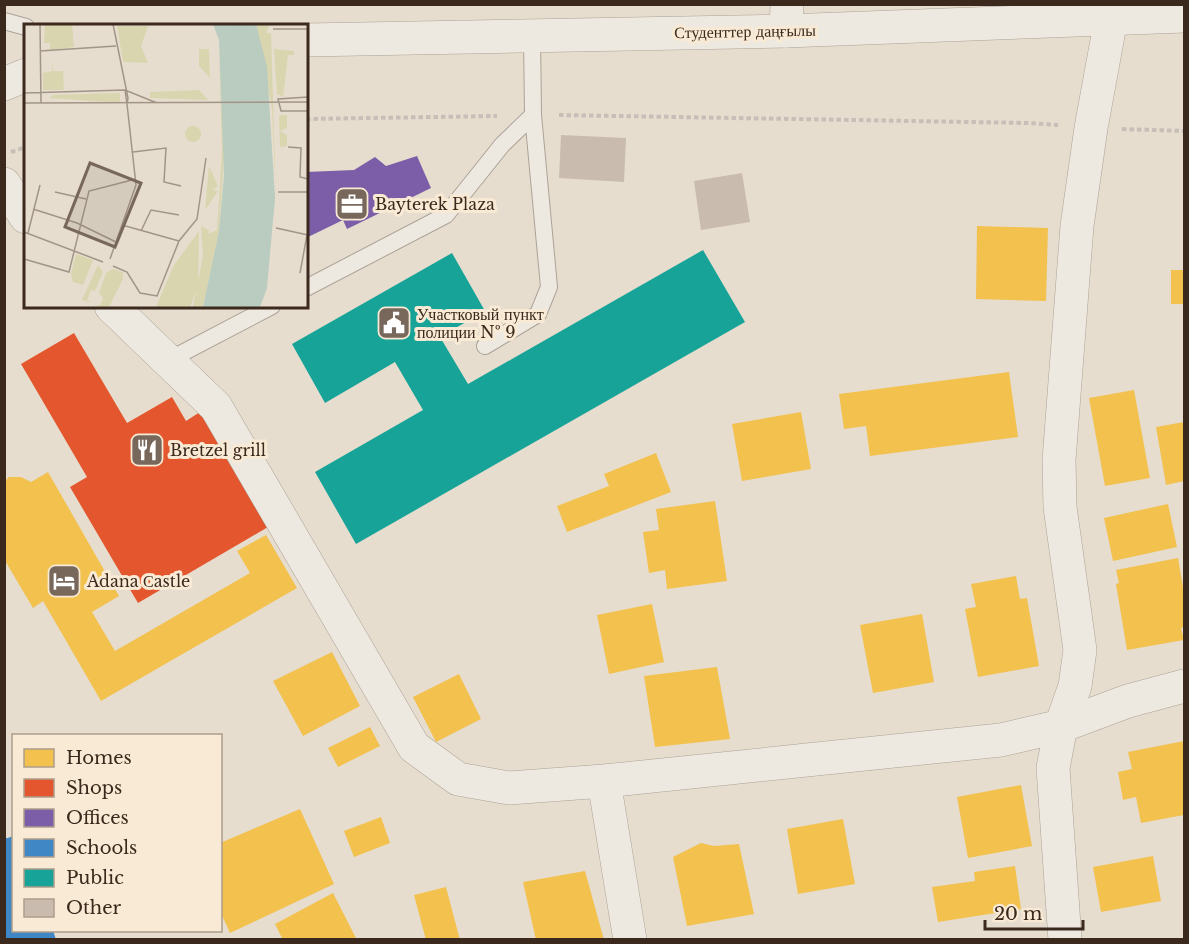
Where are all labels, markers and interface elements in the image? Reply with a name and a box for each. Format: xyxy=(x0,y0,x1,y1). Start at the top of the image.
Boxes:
street label: Студенттер даңғылы xyxy=(674,20,816,42)
inset map xyxy=(24,24,308,308)
office icon: Bayterek Plaza xyxy=(334,186,370,222)
place label: Bayterek Plaza xyxy=(375,194,495,214)
place label: Участковый пункт полиции № 9 xyxy=(417,304,544,342)
public building icon: Участковый пункт полиции № 9 xyxy=(376,305,412,341)
restaurant icon: Bretzel grill xyxy=(129,432,165,468)
place label: Bretzel grill xyxy=(170,440,266,460)
hotel icon: Adana Сastle xyxy=(46,563,82,599)
place label: Adana Сastle xyxy=(86,571,190,591)
legend xyxy=(12,734,222,932)
text: Homes xyxy=(66,747,132,769)
text: Shops xyxy=(66,777,122,799)
text: Offices xyxy=(66,807,129,829)
text: Schools xyxy=(66,837,137,859)
text: Public xyxy=(66,867,124,889)
scale bar xyxy=(985,893,1082,931)
text: Other xyxy=(66,897,122,919)
text: 20 m xyxy=(994,903,1042,925)

